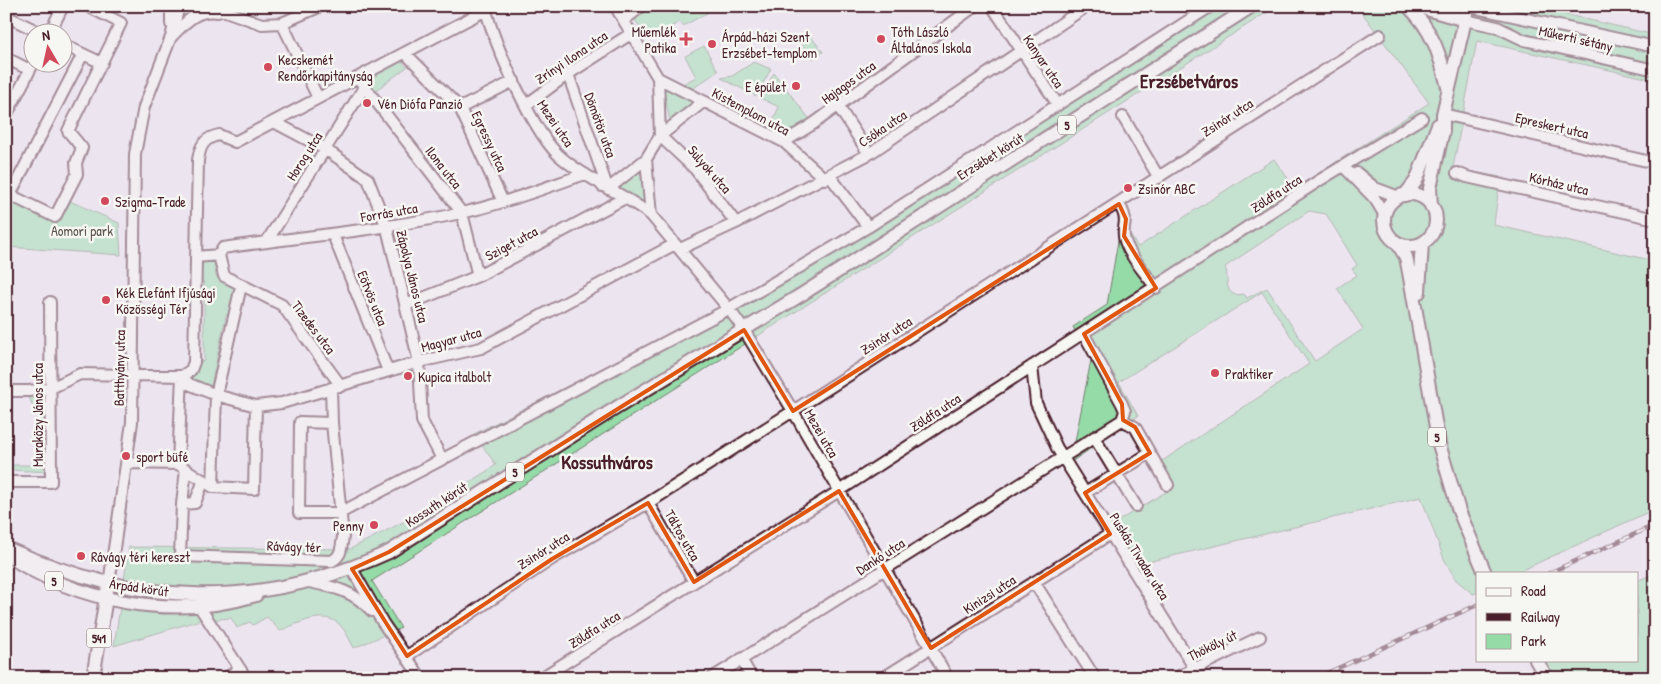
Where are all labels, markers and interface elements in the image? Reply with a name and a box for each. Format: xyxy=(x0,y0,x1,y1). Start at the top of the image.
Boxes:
street label: Műkerti sétány xyxy=(1537,20,1615,57)
north arrow xyxy=(22,22,72,72)
place label: Műemlék Patika xyxy=(632,22,676,57)
place label: Tóth László Általános Iskola xyxy=(891,22,972,57)
text: N xyxy=(41,25,52,45)
street label: Zrínyi Ilona utca xyxy=(531,26,612,89)
place label: Árpád-házi Szent Erzsébet-templom xyxy=(722,27,817,63)
street label: Kanyar utca xyxy=(1018,31,1069,92)
marker: Műemlék Patika xyxy=(680,33,692,45)
marker: Tóth László Általános Iskola xyxy=(875,33,887,45)
marker: Árpád-házi Szent Erzsébet-templom xyxy=(706,38,718,50)
place label: Kecskemét Rendőrkapitányság xyxy=(278,50,373,86)
street label: Hajagos utca xyxy=(817,56,880,109)
marker: Kecskemét Rendőrkapitányság xyxy=(262,61,274,73)
district label: Erzsébetváros xyxy=(1140,68,1239,94)
place label: E épület xyxy=(745,77,786,97)
marker: E épület xyxy=(790,80,802,92)
street label: Kistemplom utca xyxy=(708,83,794,141)
street label: Dömötör utca xyxy=(580,90,622,161)
street label: Zsinór utca xyxy=(1198,93,1257,141)
place label: Vén Diófa Panzió xyxy=(377,94,463,113)
street label: Mezei utca xyxy=(533,96,579,151)
marker: Vén Diófa Panzió xyxy=(361,97,373,109)
street label: Csóka utca xyxy=(854,105,910,151)
street label: Epreskert utca xyxy=(1513,107,1591,144)
street label: Egressy utca xyxy=(467,108,512,175)
road number: 5 xyxy=(1058,116,1076,134)
street label: Horog utca xyxy=(282,128,327,184)
street label: Erzsébet körút xyxy=(953,128,1027,184)
street label: Sulyok utca xyxy=(683,141,736,198)
street label: Ilona utca xyxy=(421,142,467,193)
street label: Kórház utca xyxy=(1527,167,1591,199)
street label: Zöldfa utca xyxy=(1247,169,1306,216)
place label: Zsinór ABC xyxy=(1138,179,1196,198)
marker: Zsinór ABC xyxy=(1122,182,1134,194)
place label: Szigma-Trade xyxy=(115,192,186,212)
marker: Szigma-Trade xyxy=(99,195,111,207)
street label: Forrás utca xyxy=(358,198,419,226)
park label: Aomori park xyxy=(51,221,113,241)
street label: Sziget utca xyxy=(481,221,541,266)
street label: Zápolya János utca xyxy=(391,228,434,325)
street label: Eötvös utca xyxy=(353,268,393,329)
place label: Kék Elefánt Ifjúsági Közösségi Tér xyxy=(116,283,216,319)
marker: Kék Elefánt Ifjúsági Közösségi Tér xyxy=(100,294,112,306)
street label: Tizedes utca xyxy=(288,296,341,358)
street label: Zsinór utca xyxy=(857,311,916,359)
street label: Magyar utca xyxy=(419,322,484,357)
street label: Batthyány utca xyxy=(109,329,130,406)
street label: Muraközy János utca xyxy=(28,363,48,467)
place label: Praktiker xyxy=(1225,364,1274,383)
place label: Kupica italbolt xyxy=(418,367,491,387)
marker: Praktiker xyxy=(1209,367,1221,379)
marker: Kupica italbolt xyxy=(402,370,414,382)
street label: Zöldfa utca xyxy=(906,388,965,435)
street label: Mezei utca xyxy=(800,405,844,461)
road number: 5 xyxy=(1428,428,1446,447)
place label: sport büfé xyxy=(136,447,189,467)
district label: Kossuthváros xyxy=(561,449,654,475)
marker: sport büfé xyxy=(120,450,132,462)
road number: 5 xyxy=(506,462,524,482)
street label: Kossuth körút xyxy=(401,477,471,531)
street label: Táltos utca xyxy=(661,506,706,565)
street label: Puskás Tivadar utca xyxy=(1106,509,1175,604)
place label: Penny xyxy=(333,516,364,536)
marker: Penny xyxy=(368,519,380,531)
street label: Zsinór utca xyxy=(514,526,573,573)
street label: Dankó utca xyxy=(852,533,908,579)
street label: Rávágy tér xyxy=(267,536,322,557)
place label: Rávágy téri kereszt xyxy=(91,547,190,567)
marker: Rávágy téri kereszt xyxy=(75,550,87,562)
street label: Kinizsi utca xyxy=(959,570,1019,618)
road number: 5 xyxy=(45,572,63,590)
legend xyxy=(1476,572,1638,662)
street label: Árpád körút xyxy=(108,573,170,602)
text: Road xyxy=(1521,580,1546,601)
street label: Zöldfa utca xyxy=(565,606,624,652)
text: Railway xyxy=(1521,606,1560,627)
street label: Thököly út xyxy=(1184,625,1240,666)
road number: 541 xyxy=(86,628,112,648)
text: Park xyxy=(1521,630,1546,651)

